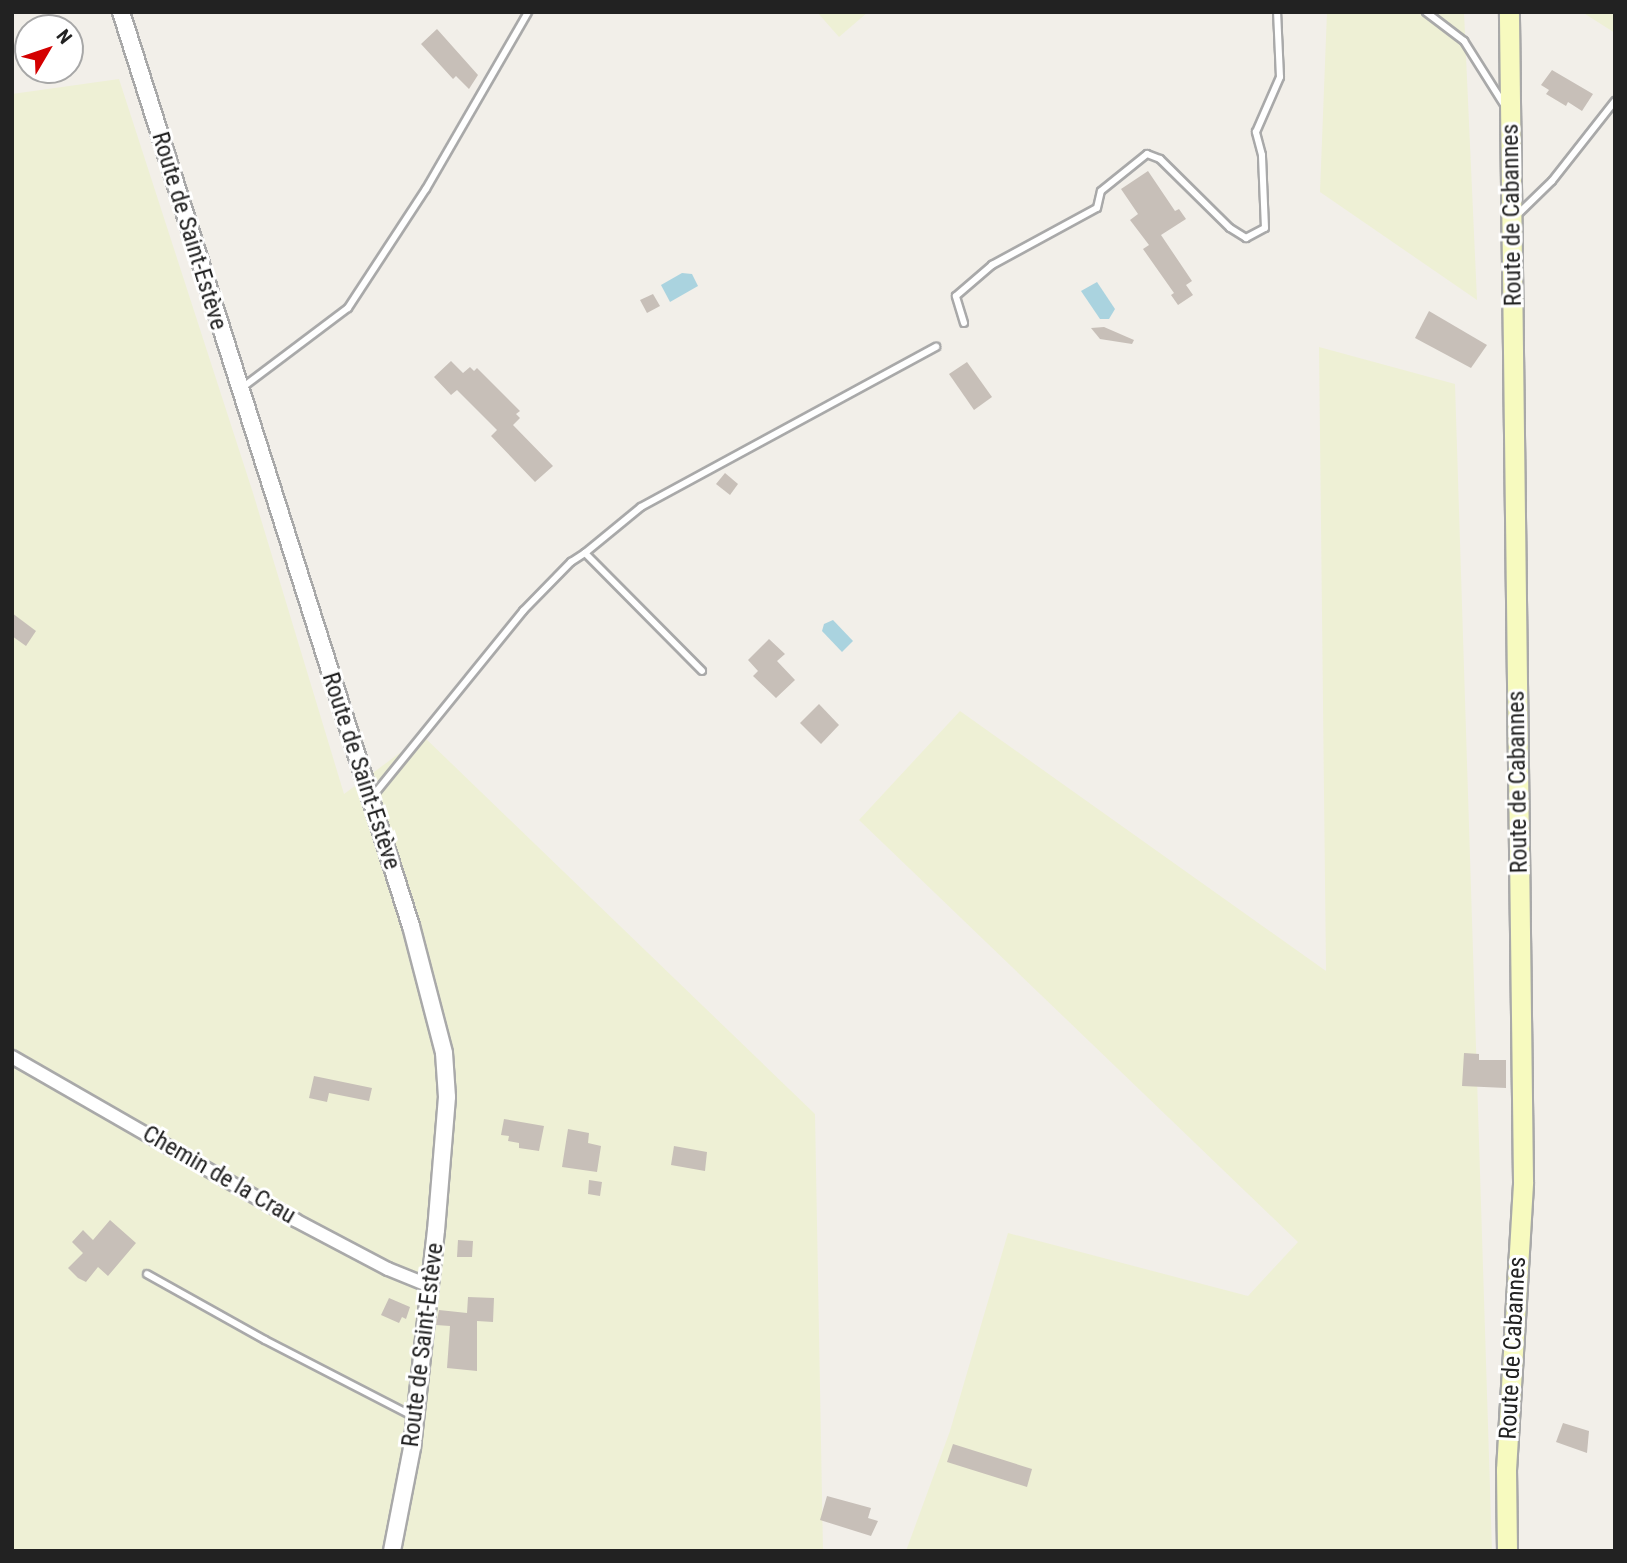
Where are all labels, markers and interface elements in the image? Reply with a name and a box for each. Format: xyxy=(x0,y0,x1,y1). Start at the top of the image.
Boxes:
north arrow xyxy=(14,14,84,84)
text: N xyxy=(52,25,77,48)
street label: Route de Cabannes xyxy=(1496,123,1528,307)
street label: Route de Saint-Estève xyxy=(145,129,233,333)
street label: Route de Saint-Estève xyxy=(316,669,406,873)
street label: Route de Cabannes xyxy=(1502,690,1534,874)
street label: Chemin de la Crau xyxy=(137,1120,301,1230)
street label: Route de Saint-Estève xyxy=(396,1241,450,1449)
street label: Route de Cabannes xyxy=(1494,1256,1532,1440)

